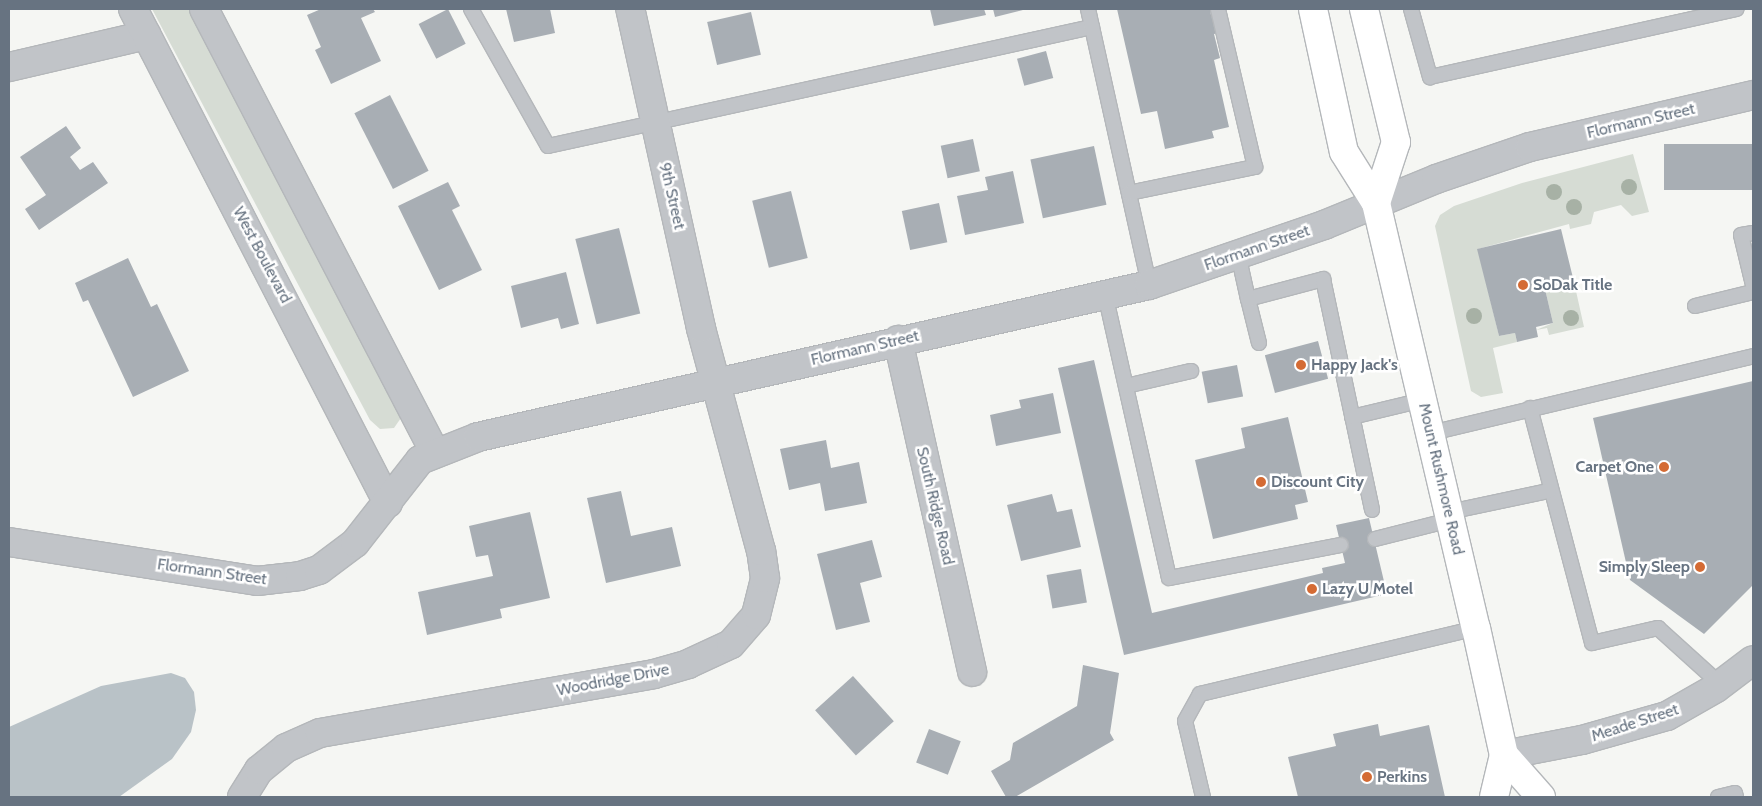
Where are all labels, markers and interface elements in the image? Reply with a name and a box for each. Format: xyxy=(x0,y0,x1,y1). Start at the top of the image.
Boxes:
street label: Flormann Street xyxy=(1585,99,1697,143)
street label: 9th Street xyxy=(655,161,689,231)
street label: West Boulevard xyxy=(229,204,295,306)
street label: Flormann Street xyxy=(1202,221,1312,275)
place label: SoDak Title xyxy=(1533,275,1612,295)
marker: SoDak Title xyxy=(1517,279,1529,291)
street label: Flormann Street xyxy=(809,326,921,370)
place label: Happy Jack's xyxy=(1311,355,1398,375)
marker: Happy Jack's xyxy=(1295,359,1307,371)
street label: Mount Rushmore Road xyxy=(1414,401,1468,557)
street label: South Ridge Road xyxy=(912,445,958,567)
place label: Carpet One xyxy=(1575,457,1654,477)
marker: Carpet One xyxy=(1658,461,1670,473)
place label: Discount City xyxy=(1271,472,1364,492)
marker: Discount City xyxy=(1255,476,1267,488)
street label: Flormann Street xyxy=(156,555,268,589)
place label: Simply Sleep xyxy=(1599,557,1690,577)
marker: Simply Sleep xyxy=(1694,561,1706,573)
place label: Lazy U Motel xyxy=(1322,579,1413,599)
marker: Lazy U Motel xyxy=(1306,583,1318,595)
street label: Woodridge Drive xyxy=(555,660,671,700)
street label: Meade Street xyxy=(1589,700,1681,746)
place label: Perkins xyxy=(1377,767,1427,787)
marker: Perkins xyxy=(1361,771,1373,783)

